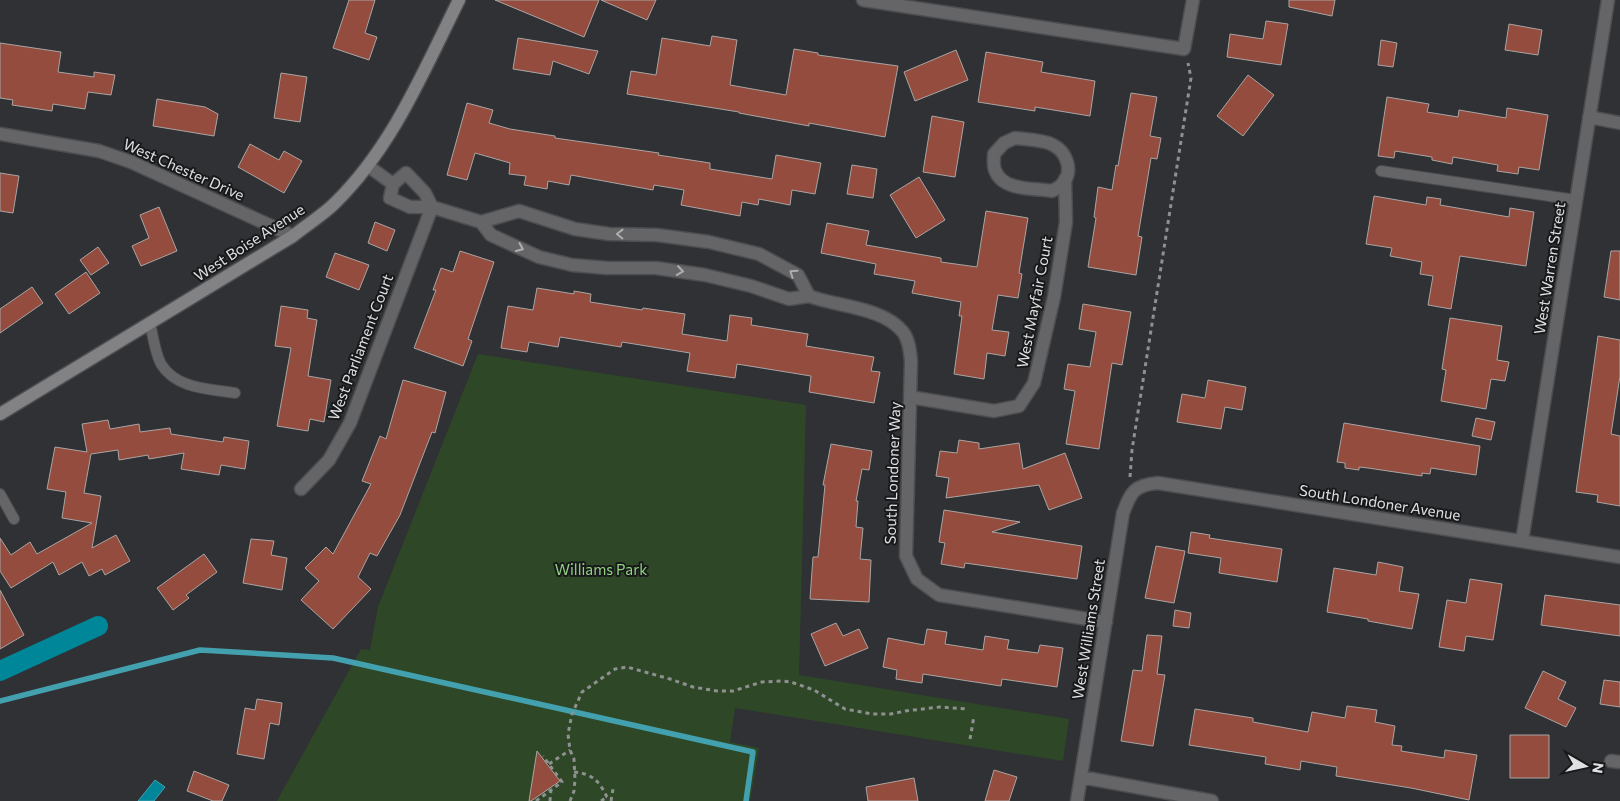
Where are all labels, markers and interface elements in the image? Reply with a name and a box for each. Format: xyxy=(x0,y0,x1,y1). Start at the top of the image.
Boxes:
street label: West Chester Drive xyxy=(121,134,247,204)
street label: West Boise Avenue xyxy=(190,200,308,284)
street label: West Warren Street xyxy=(1530,201,1568,335)
one-way arrow xyxy=(616,229,624,239)
street label: West Mayfair Court xyxy=(1012,235,1056,369)
one-way arrow xyxy=(515,242,524,253)
one-way arrow xyxy=(676,265,684,276)
one-way arrow xyxy=(789,270,799,279)
street label: West Parliament Court xyxy=(324,271,396,423)
street label: South Londoner Way xyxy=(881,401,903,545)
street label: South Londoner Avenue xyxy=(1298,480,1462,524)
street label: West Williams Street xyxy=(1068,558,1108,700)
park label: Williams Park xyxy=(555,560,647,578)
north arrow xyxy=(1560,741,1610,791)
text: N xyxy=(1589,762,1608,775)

